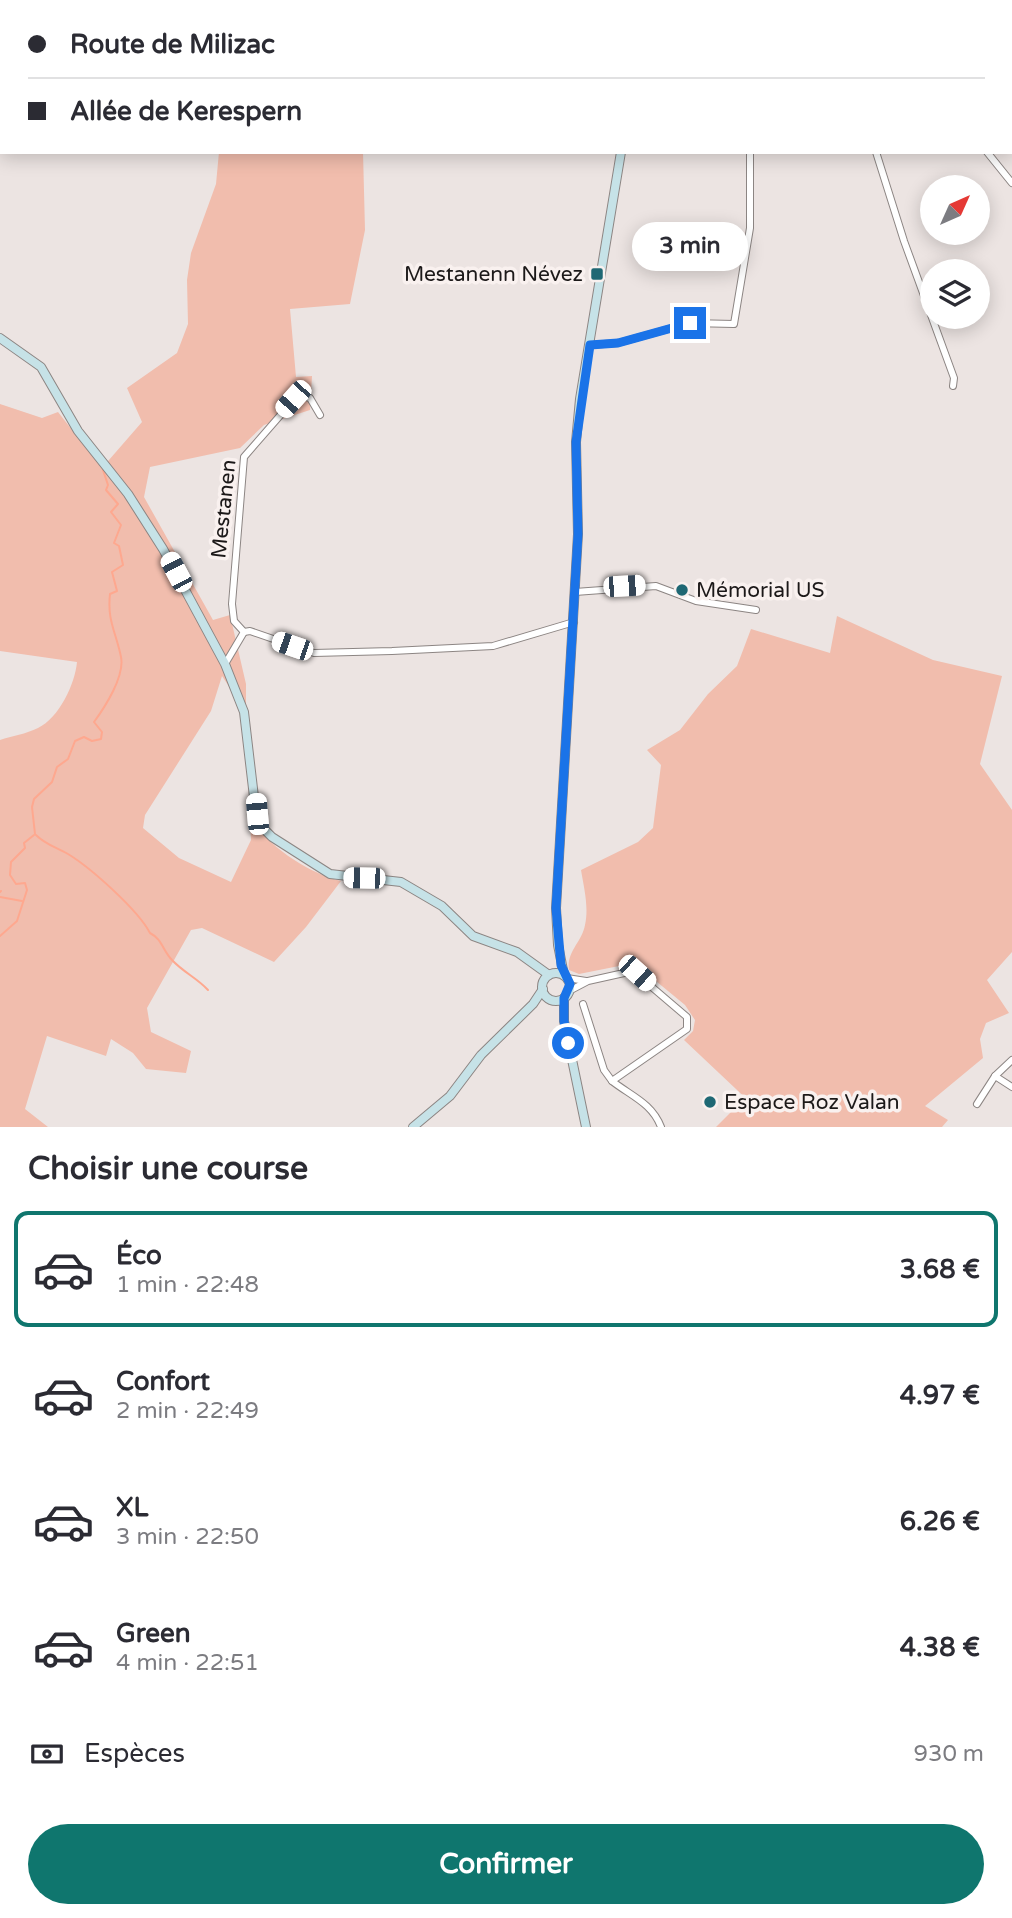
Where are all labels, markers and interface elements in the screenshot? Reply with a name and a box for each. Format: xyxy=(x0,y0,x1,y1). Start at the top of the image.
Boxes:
text: Route de Milizac xyxy=(70,29,275,60)
text: Allée de Kerespern xyxy=(70,96,302,127)
north arrow xyxy=(920,175,990,245)
map controls xyxy=(920,175,990,329)
callout: 3 min xyxy=(632,222,748,270)
text: 3 min xyxy=(659,232,721,260)
button: layers xyxy=(920,259,990,329)
place label: Mestanenn Névez xyxy=(404,262,583,287)
marker: Mestanenn Névez xyxy=(589,266,605,282)
route end xyxy=(674,307,706,339)
car xyxy=(272,376,315,422)
street label: Mestanen xyxy=(206,458,242,560)
car xyxy=(157,549,196,595)
car xyxy=(603,574,646,598)
place label: Mémorial US xyxy=(696,578,825,603)
marker: Mémorial US xyxy=(674,582,690,598)
car xyxy=(269,629,316,663)
car xyxy=(245,792,270,836)
car xyxy=(343,867,386,889)
car xyxy=(615,951,660,995)
route start xyxy=(552,1027,584,1059)
place label: Espace Roz Valan xyxy=(724,1090,900,1115)
marker: Espace Roz Valan xyxy=(702,1094,718,1110)
text: Choisir une course xyxy=(28,1150,308,1188)
icon: car xyxy=(32,1238,95,1301)
text: Éco xyxy=(116,1240,162,1271)
text: 3.68 € xyxy=(900,1254,980,1285)
text: 1 min · 22:48 xyxy=(116,1271,259,1299)
icon: car xyxy=(32,1364,95,1427)
text: Confort xyxy=(116,1366,210,1397)
text: 4.97 € xyxy=(900,1380,980,1411)
text: 2 min · 22:49 xyxy=(116,1397,259,1425)
icon: car xyxy=(32,1490,95,1553)
text: XL xyxy=(116,1492,148,1523)
text: 6.26 € xyxy=(900,1506,980,1537)
text: 3 min · 22:50 xyxy=(116,1523,259,1551)
icon: car xyxy=(32,1616,95,1679)
text: Green xyxy=(116,1618,191,1649)
text: 4.38 € xyxy=(900,1632,980,1663)
text: 4 min · 22:51 xyxy=(116,1649,259,1677)
icon: cash xyxy=(28,1735,66,1773)
text: Espèces xyxy=(84,1738,185,1769)
text: 930 m xyxy=(914,1740,984,1768)
button: Confirmer xyxy=(28,1824,984,1904)

